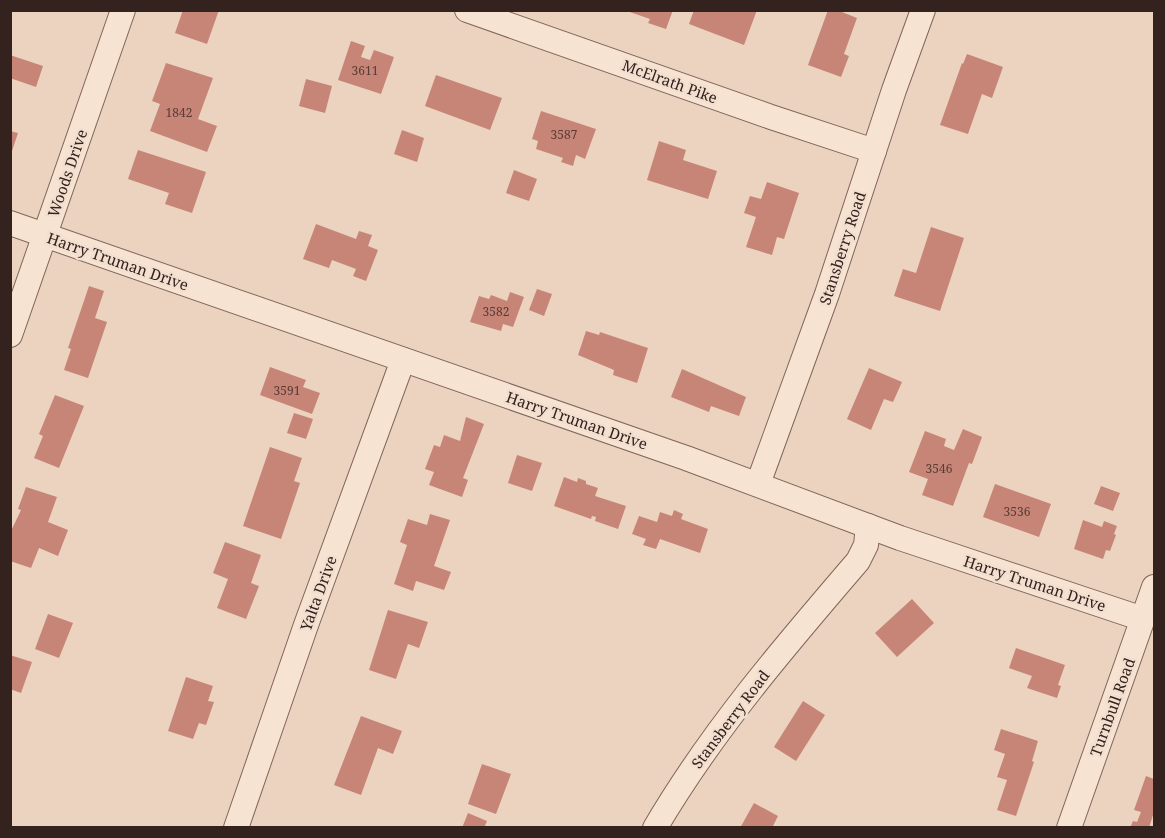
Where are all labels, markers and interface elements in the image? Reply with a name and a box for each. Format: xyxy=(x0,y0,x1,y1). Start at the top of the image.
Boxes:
street label: McElrath Pike xyxy=(620,55,720,107)
house number: 3611 xyxy=(352,62,378,79)
house number: 1842 xyxy=(166,104,192,121)
street label: Woods Drive xyxy=(43,126,91,220)
house number: 3587 xyxy=(551,126,578,143)
street label: Stansberry Road xyxy=(814,189,870,307)
street label: Harry Truman Drive xyxy=(45,227,191,295)
house number: 3582 xyxy=(483,303,509,320)
house number: 3591 xyxy=(274,382,300,399)
street label: Harry Truman Drive xyxy=(504,386,650,454)
house number: 3546 xyxy=(926,460,953,477)
house number: 3536 xyxy=(1004,503,1031,520)
street label: Harry Truman Drive xyxy=(961,551,1109,615)
street label: Yalta Drive xyxy=(295,553,341,634)
street label: Turnbull Road xyxy=(1085,655,1139,759)
street label: Stansberry Road xyxy=(686,666,774,772)

